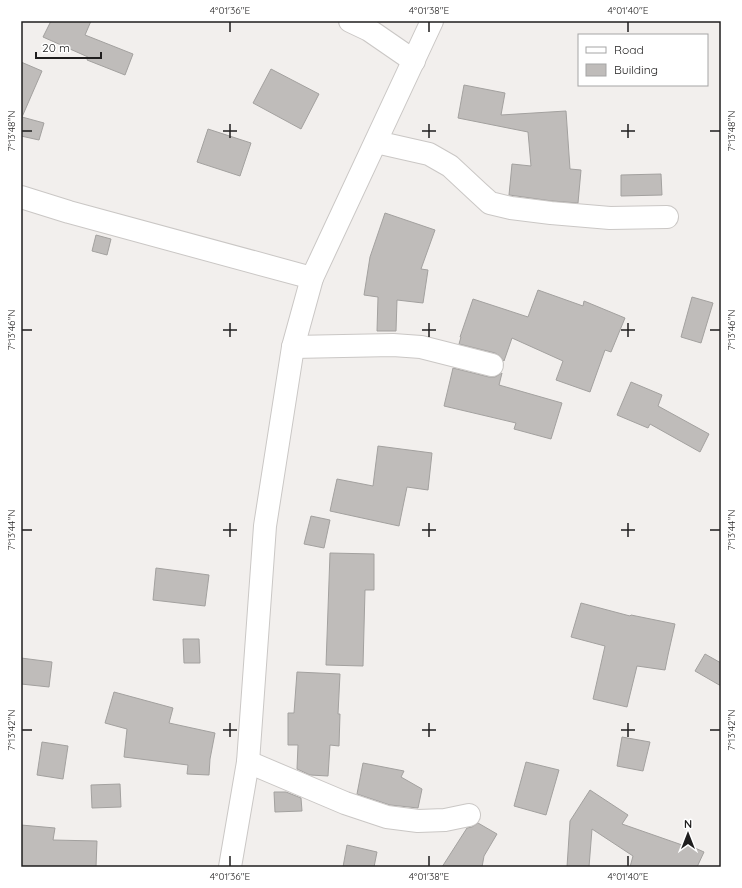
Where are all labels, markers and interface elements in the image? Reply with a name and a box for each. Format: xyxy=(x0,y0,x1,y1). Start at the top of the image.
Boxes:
text: 4°01'36"E xyxy=(210,4,250,17)
text: 4°01'38"E xyxy=(409,4,449,17)
text: 4°01'40"E xyxy=(608,4,649,17)
scale bar xyxy=(36,34,101,60)
legend xyxy=(578,34,708,86)
text: 20 m xyxy=(42,40,70,55)
text: Road xyxy=(614,42,644,57)
text: Building xyxy=(614,62,658,77)
text: 7°13'48"N xyxy=(5,110,18,152)
text: 7°13'48"N xyxy=(725,110,738,152)
text: 7°13'46"N xyxy=(5,309,18,351)
text: 7°13'46"N xyxy=(725,309,738,351)
text: 7°13'44"N xyxy=(5,510,18,550)
text: 7°13'44"N xyxy=(725,510,738,550)
text: 7°13'42"N xyxy=(5,709,18,751)
text: 7°13'42"N xyxy=(725,709,738,751)
north arrow xyxy=(668,814,708,854)
text: N xyxy=(684,817,692,831)
text: 4°01'36"E xyxy=(210,870,250,883)
text: 4°01'38"E xyxy=(409,870,449,883)
text: 4°01'40"E xyxy=(608,870,649,883)

